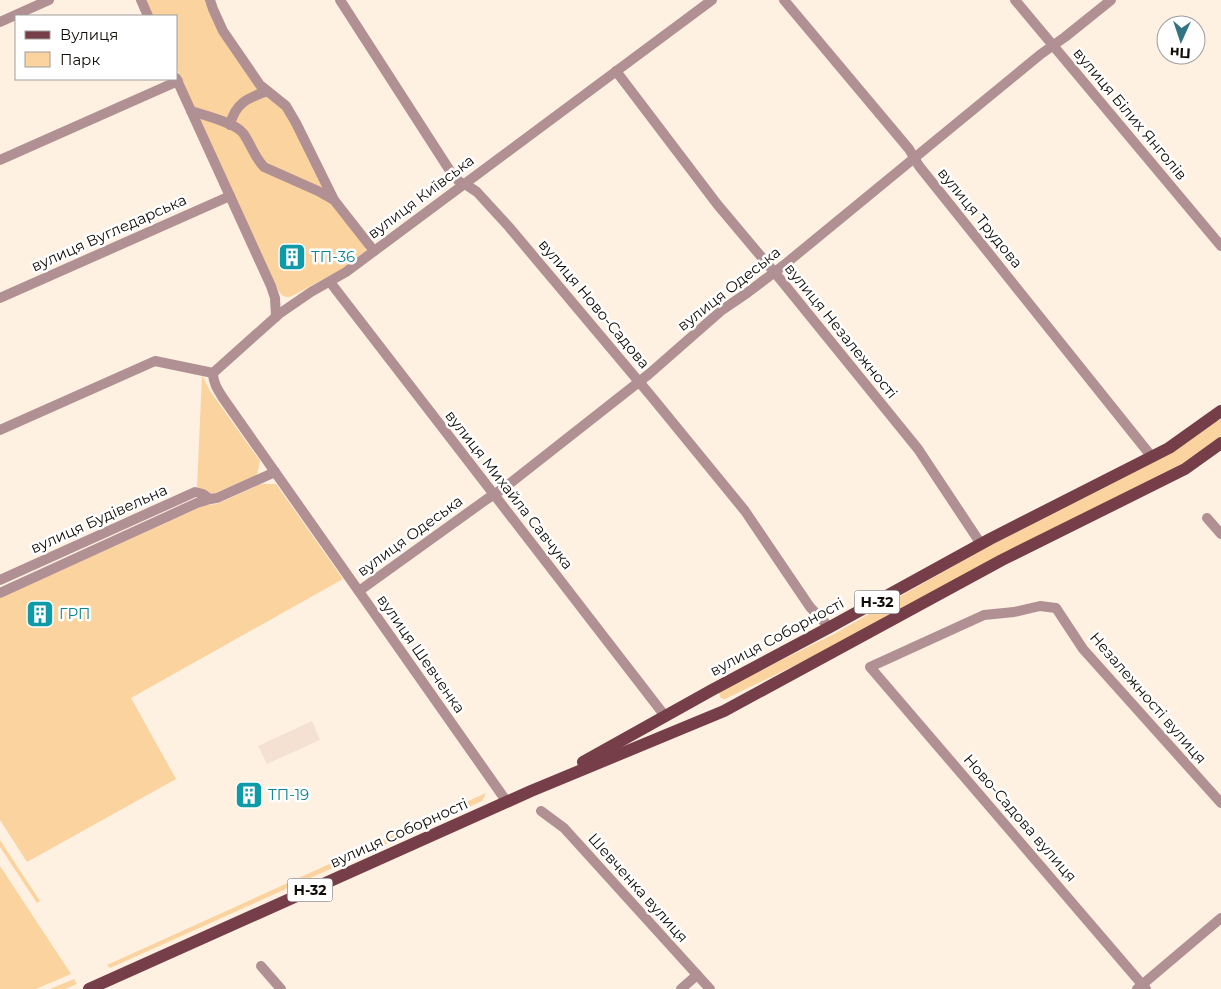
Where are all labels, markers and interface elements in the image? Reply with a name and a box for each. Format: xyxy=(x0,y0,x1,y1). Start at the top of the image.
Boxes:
legend xyxy=(15,15,178,80)
north arrow xyxy=(1156,15,1206,65)
text: Вулиця xyxy=(60,25,118,44)
text: Пн xyxy=(1169,43,1191,63)
street label: вулиця Білих Янголів xyxy=(1069,44,1191,184)
text: Парк xyxy=(60,50,100,69)
street label: вулиця Київська xyxy=(364,150,478,243)
street label: вулиця Трудова xyxy=(934,163,1027,272)
street label: вулиця Вугледарська xyxy=(28,190,189,275)
street label: вулиця Ново-Садова xyxy=(535,235,654,372)
building icon: ТП-36 xyxy=(277,242,307,272)
street label: вулиця Одеська xyxy=(673,242,784,335)
place label: ТП-36 xyxy=(311,247,355,266)
street label: вулиця Незалежності xyxy=(781,259,902,402)
street label: вулиця Михайла Савчука xyxy=(441,406,578,573)
street label: вулиця Будівельна xyxy=(27,480,170,557)
street label: вулиця Одеська xyxy=(353,491,466,580)
road number: Н-32 xyxy=(854,590,900,614)
street label: вулиця Шевченка xyxy=(373,591,470,717)
street label: вулиця Соборності xyxy=(707,593,847,680)
building icon: ГРП xyxy=(25,599,55,629)
place label: ГРП xyxy=(59,604,90,623)
street label: Незалежності вулиця xyxy=(1086,628,1211,768)
street label: Ново-Садова вулиця xyxy=(960,750,1081,886)
building icon: ТП-19 xyxy=(234,780,264,810)
place label: ТП-19 xyxy=(268,785,309,804)
street label: вулиця Соборності xyxy=(327,794,471,872)
street label: Шевченка вулиця xyxy=(584,829,693,946)
road number: Н-32 xyxy=(288,878,332,902)

